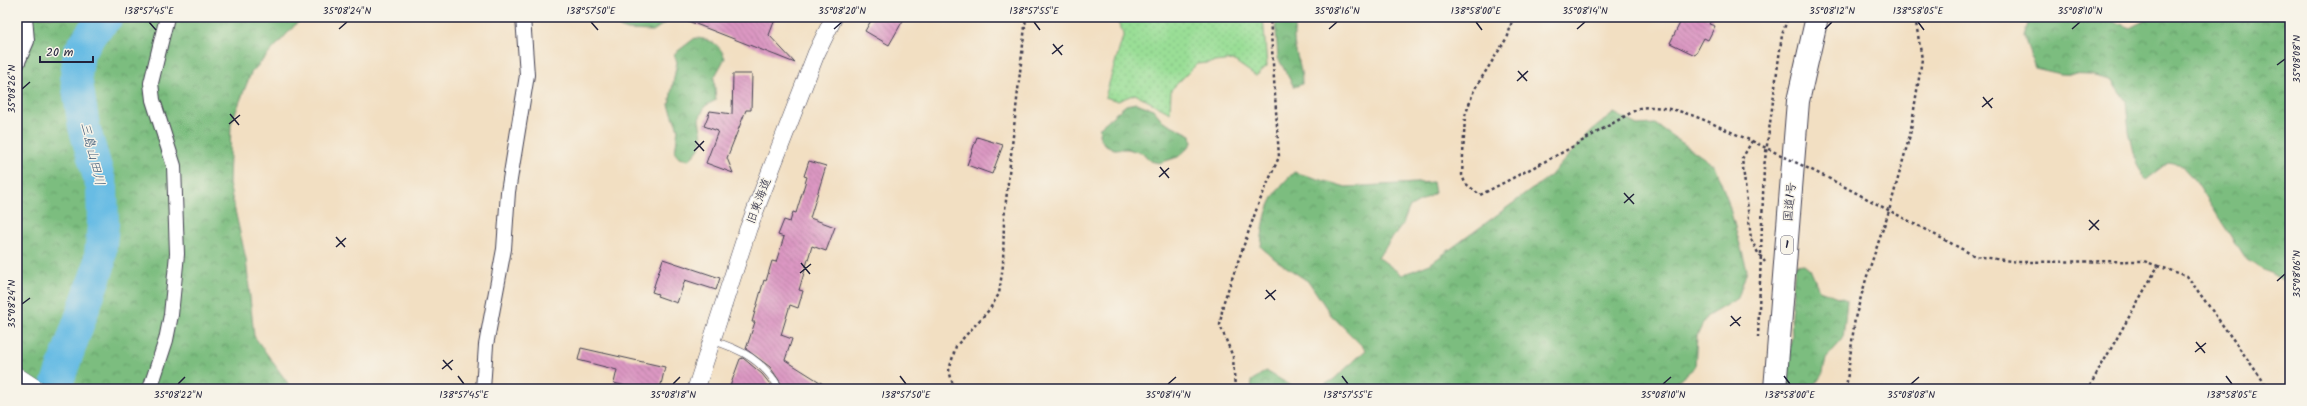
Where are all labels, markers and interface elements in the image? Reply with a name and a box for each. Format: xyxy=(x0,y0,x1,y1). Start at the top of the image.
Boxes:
text: 138°57'45"E xyxy=(124,3,175,19)
text: 35°08'24"N xyxy=(323,3,371,19)
text: 138°57'50"E xyxy=(566,3,617,19)
text: 35°08'20"N xyxy=(818,3,866,19)
text: 138°57'55"E xyxy=(1009,3,1060,19)
text: 35°08'16"N xyxy=(1314,3,1360,19)
text: 138°58'00"E xyxy=(1451,3,1502,19)
text: 35°08'14"N xyxy=(1562,3,1608,19)
text: 35°08'12"N xyxy=(1809,3,1855,19)
text: 138°58'05"E xyxy=(1893,3,1944,19)
text: 35°08'10"N xyxy=(2057,3,2103,19)
text: 35°08'08"N xyxy=(2289,35,2305,83)
scale bar xyxy=(40,38,93,64)
text: 20 m xyxy=(46,43,74,62)
text: 35°08'26"N xyxy=(4,65,20,113)
water label: 三島山田川 xyxy=(74,120,110,188)
street label: 旧東海道 xyxy=(742,175,776,227)
street label: 国道1号 xyxy=(1779,181,1801,223)
road number: 1 xyxy=(1781,236,1793,254)
text: 35°08'06"N xyxy=(2289,250,2305,298)
text: 35°08'24"N xyxy=(4,280,20,328)
text: 35°08'22"N xyxy=(154,387,203,403)
text: 138°57'45"E xyxy=(439,387,490,403)
text: 35°08'18"N xyxy=(650,387,696,403)
text: 138°57'50"E xyxy=(881,387,932,403)
text: 35°08'14"N xyxy=(1145,387,1191,403)
text: 138°57'55"E xyxy=(1323,387,1374,403)
text: 35°08'10"N xyxy=(1640,387,1686,403)
text: 138°58'00"E xyxy=(1765,387,1816,403)
text: 35°08'08"N xyxy=(1887,387,1935,403)
text: 138°58'05"E xyxy=(2207,387,2258,403)

